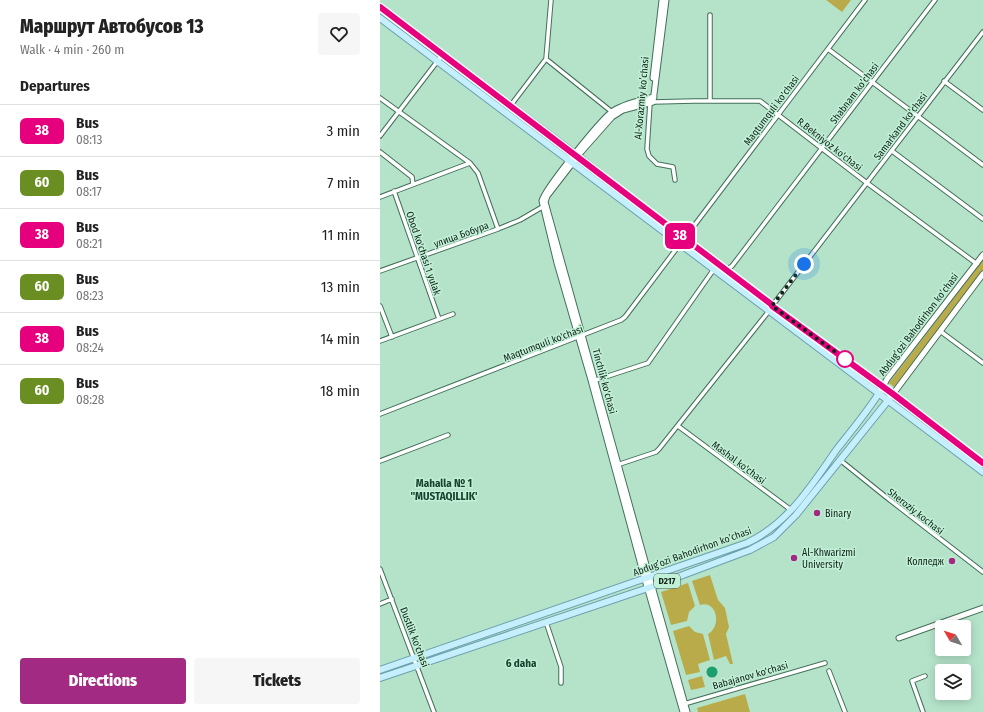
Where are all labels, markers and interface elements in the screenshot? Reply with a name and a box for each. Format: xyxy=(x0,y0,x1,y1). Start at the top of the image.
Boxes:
button: heart xyxy=(318,13,360,55)
text: Маршрут Автобусов 13 xyxy=(20,15,204,38)
text: Walk · 4 min · 260 m xyxy=(20,42,124,57)
street label: Al-Xorazmiy ko’chasi xyxy=(632,56,652,140)
street label: Shabnam ko’chasi xyxy=(828,61,882,127)
street label: Maqtumquli ko'chasi xyxy=(742,73,802,148)
text: Departures xyxy=(20,77,90,95)
street label: Samarkand ko’chasi xyxy=(872,91,930,163)
text: Bus xyxy=(76,114,99,132)
street label: R.Bekniyoz ko'chasi xyxy=(794,116,864,174)
text: 38 xyxy=(35,122,49,139)
text: 3 min xyxy=(326,122,360,140)
text: 08:13 xyxy=(76,132,102,147)
text: Bus xyxy=(76,166,99,184)
text: 60 xyxy=(35,174,49,191)
text: 7 min xyxy=(327,174,360,192)
text: 08:17 xyxy=(76,184,102,199)
street label: Obod ko'chasi 1 yulak xyxy=(403,210,443,297)
text: Bus xyxy=(76,218,99,236)
street label: улица Бобура xyxy=(432,219,491,250)
line badge: 38 xyxy=(662,223,698,249)
text: 38 xyxy=(35,226,49,243)
text: 11 min xyxy=(322,226,360,244)
text: 38 xyxy=(673,227,687,244)
text: 08:21 xyxy=(76,236,103,251)
your location xyxy=(794,254,814,274)
text: Bus xyxy=(76,270,99,288)
street label: Abdug’ozi Bahodirhon ko’chasi xyxy=(876,271,961,378)
text: 60 xyxy=(35,278,49,295)
text: 13 min xyxy=(321,278,360,296)
text: 08:23 xyxy=(76,288,104,303)
text: Bus xyxy=(76,322,99,340)
street label: Maqtumquli ko'chasi xyxy=(502,323,585,365)
text: 38 xyxy=(35,330,49,347)
text: 14 min xyxy=(320,330,360,348)
text: 08:24 xyxy=(76,340,104,355)
street label: Tinchlik ko'chasi xyxy=(590,347,618,415)
unlabelled marker xyxy=(836,350,854,368)
text: Bus xyxy=(76,374,99,392)
text: 60 xyxy=(35,382,49,399)
text: 18 min xyxy=(320,382,360,400)
text: 08:28 xyxy=(76,392,104,407)
street label: Mashal ko'chasi xyxy=(709,439,768,487)
district label: Mahalla № 1 "MUSTAQILLIK' xyxy=(410,477,478,503)
street label: Sheroziy kochasi xyxy=(885,486,946,537)
marker: Binary xyxy=(812,508,822,518)
place label: Binary xyxy=(825,508,852,520)
street label: Abdug’ozi Bahodirhon ko’chasi xyxy=(631,525,753,579)
place label: Al-Khwarizmi University xyxy=(802,547,856,571)
marker: Al-Khwarizmi University xyxy=(789,553,799,563)
place label: Колледж xyxy=(907,556,945,568)
marker: Колледж xyxy=(947,556,957,566)
road number: D217 xyxy=(654,574,680,588)
street label: Dustlik ko'chasi xyxy=(397,606,431,669)
north arrow xyxy=(935,620,971,656)
map controls xyxy=(935,620,971,700)
district label: 6 daha xyxy=(506,657,537,670)
button: Directions xyxy=(20,658,186,704)
button: Tickets xyxy=(194,658,360,704)
street label: Babajanov ko'chasi xyxy=(711,659,789,692)
button: layers xyxy=(935,664,971,700)

